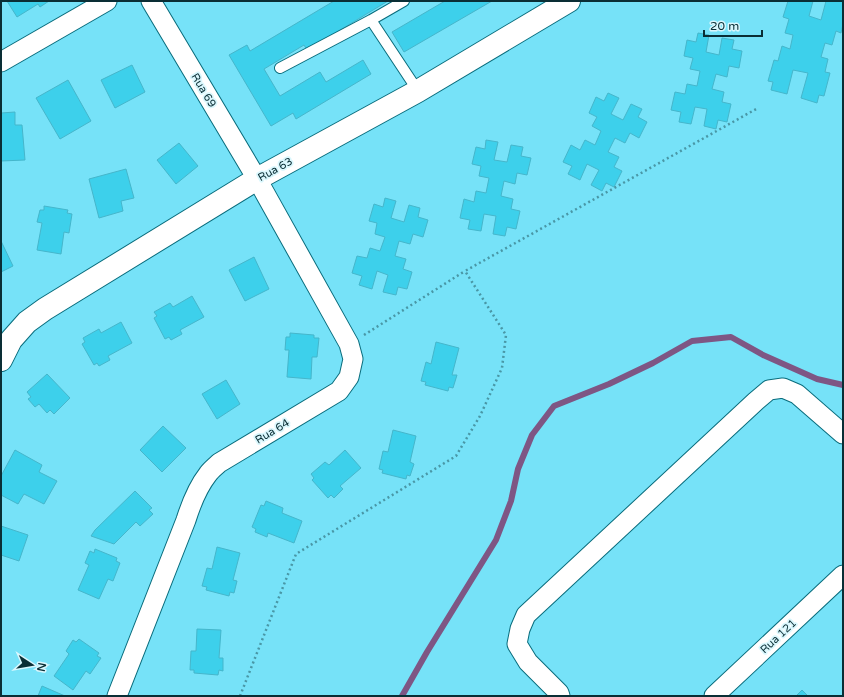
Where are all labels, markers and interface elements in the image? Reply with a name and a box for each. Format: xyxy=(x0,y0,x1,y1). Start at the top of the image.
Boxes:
scale bar xyxy=(704,12,762,38)
text: 20 m xyxy=(710,19,739,33)
street label: Rua 69 xyxy=(188,71,219,110)
street label: Rua 63 xyxy=(256,155,295,184)
street label: Rua 64 xyxy=(253,416,292,447)
street label: Rua 121 xyxy=(758,617,799,656)
north arrow xyxy=(12,645,52,685)
text: N xyxy=(34,661,49,673)

